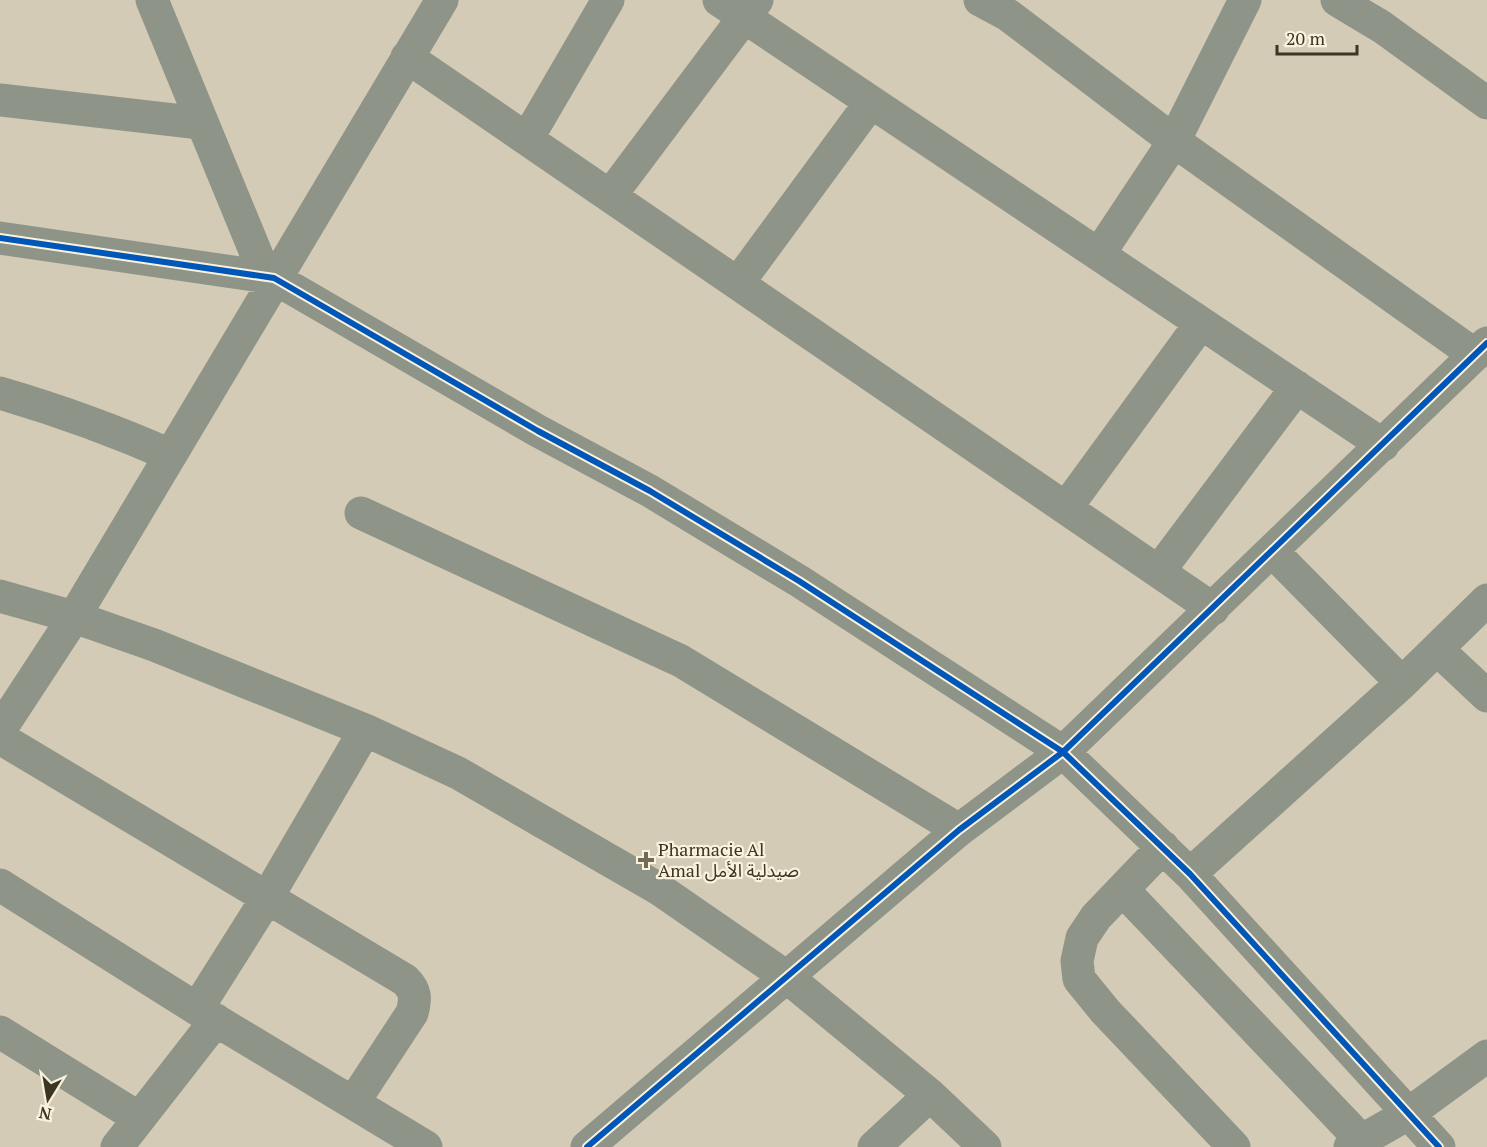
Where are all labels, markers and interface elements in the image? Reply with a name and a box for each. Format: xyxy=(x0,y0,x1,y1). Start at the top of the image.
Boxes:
scale bar xyxy=(1277,18,1356,56)
text: 20 m xyxy=(1286,26,1326,50)
place label: Pharmacie Al Amal صيدلية الأمل xyxy=(658,837,799,882)
marker: Pharmacie Al Amal صيدلية الأمل xyxy=(639,853,653,867)
north arrow xyxy=(18,1069,78,1129)
text: N xyxy=(37,1102,53,1126)

